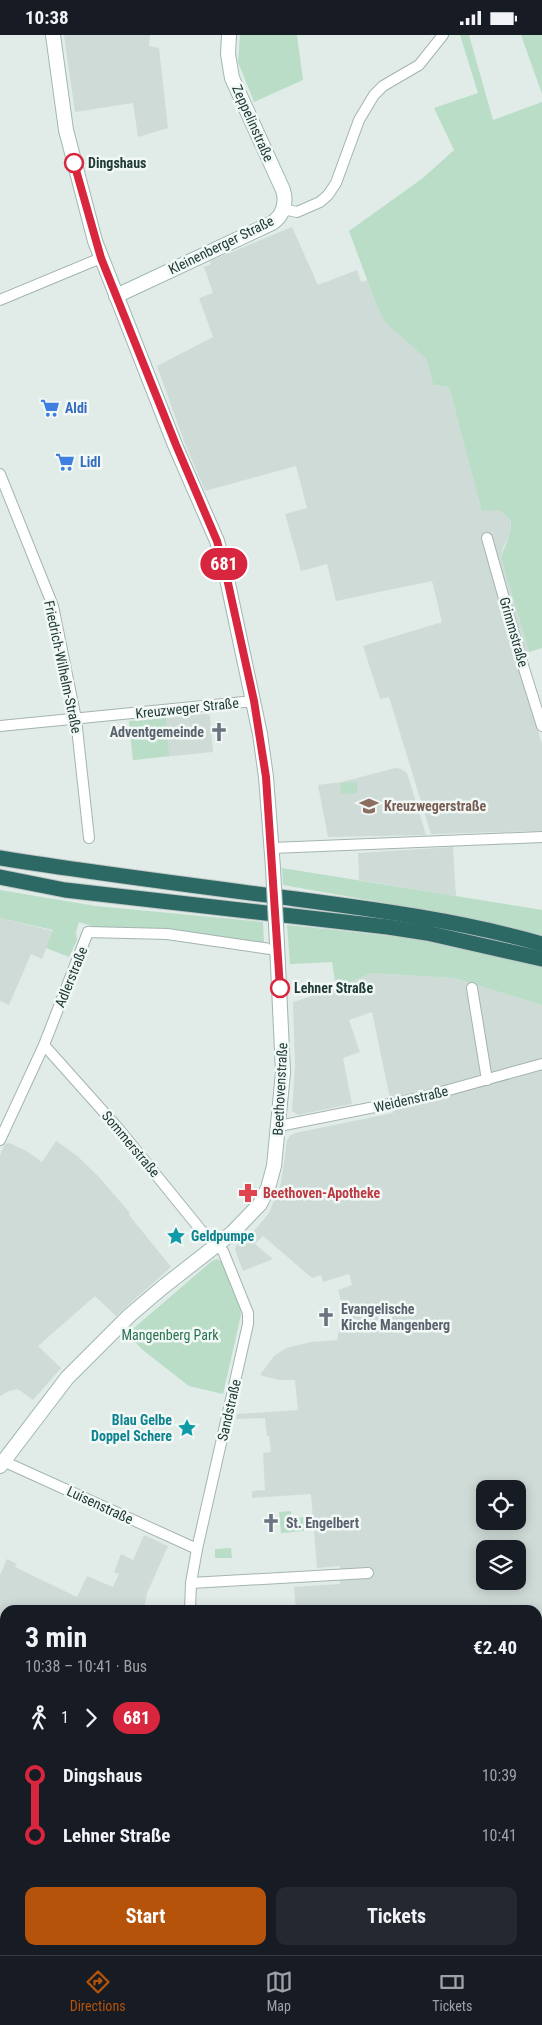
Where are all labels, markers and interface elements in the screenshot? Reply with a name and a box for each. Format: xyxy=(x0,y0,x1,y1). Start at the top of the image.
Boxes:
text: 10:38 xyxy=(25,6,69,29)
street label: Zeppelinstraße xyxy=(229,82,277,164)
marker: Dingshaus xyxy=(64,153,84,173)
place label: Dingshaus xyxy=(88,155,146,171)
street label: Kleinenberger Straße xyxy=(166,212,277,277)
supermarket icon: Aldi xyxy=(39,397,61,419)
place label: Aldi xyxy=(65,400,87,416)
supermarket icon: Lidl xyxy=(54,451,76,473)
place label: Lidl xyxy=(80,454,101,470)
line badge: 681 xyxy=(195,548,253,580)
text: 681 xyxy=(210,553,238,574)
street label: Grimmstraße xyxy=(496,595,532,669)
street label: Friedrich-Wilhelm-Straße xyxy=(41,599,85,735)
street label: Kreuzweger Straße xyxy=(135,695,240,721)
church icon: Adventgemeinde xyxy=(208,721,230,743)
place label: Adventgemeinde xyxy=(110,724,204,740)
school or university icon: Kreuzwegerstraße xyxy=(358,795,380,817)
place label: Kreuzwegerstraße xyxy=(384,798,487,814)
street label: Adlerstraße xyxy=(52,944,91,1010)
marker: Lehner Straße xyxy=(270,978,290,998)
place label: Lehner Straße xyxy=(294,980,373,996)
street label: Beethovenstraße xyxy=(270,1042,290,1136)
street label: Weidenstraße xyxy=(372,1083,450,1115)
street label: Sommerstraße xyxy=(99,1108,164,1181)
pharmacy icon: Beethoven-Apotheke xyxy=(237,1182,259,1204)
place label: Beethoven-Apotheke xyxy=(263,1185,381,1201)
place icon: Geldpumpe xyxy=(165,1225,187,1247)
place label: Geldpumpe xyxy=(191,1228,254,1244)
place label: Evangelische Kirche Mangenberg xyxy=(341,1301,450,1333)
church icon: Evangelische Kirche Mangenberg xyxy=(315,1306,337,1328)
park label: Mangenberg Park xyxy=(122,1327,219,1343)
street label: Sandstraße xyxy=(214,1377,244,1442)
place label: Blau Gelbe Doppel Schere xyxy=(91,1412,172,1444)
place icon: Blau Gelbe Doppel Schere xyxy=(176,1417,198,1439)
map controls xyxy=(476,1480,526,1590)
button: locate xyxy=(476,1480,526,1530)
street label: Luisenstraße xyxy=(64,1483,136,1527)
church icon: St. Engelbert xyxy=(260,1512,282,1534)
place label: St. Engelbert xyxy=(286,1515,359,1531)
button: layers xyxy=(476,1540,526,1590)
text: 3 min xyxy=(25,1621,87,1654)
text: €2.40 xyxy=(473,1636,517,1659)
text: 10:38 – 10:41 · Bus xyxy=(25,1657,147,1676)
icon: walk xyxy=(25,1704,53,1732)
icon: forward xyxy=(77,1704,105,1732)
text: 681 xyxy=(123,1707,150,1728)
text: 1 xyxy=(61,1708,69,1727)
text: Dingshaus xyxy=(63,1764,142,1787)
text: 10:39 xyxy=(482,1766,517,1785)
text: Lehner Straße xyxy=(63,1824,170,1847)
text: 10:41 xyxy=(482,1826,517,1845)
button: Start xyxy=(25,1887,266,1945)
button: Tickets xyxy=(276,1887,517,1945)
tab: Directions xyxy=(70,1968,126,2014)
tab: Map xyxy=(265,1968,293,2014)
tab: Tickets xyxy=(432,1968,472,2014)

